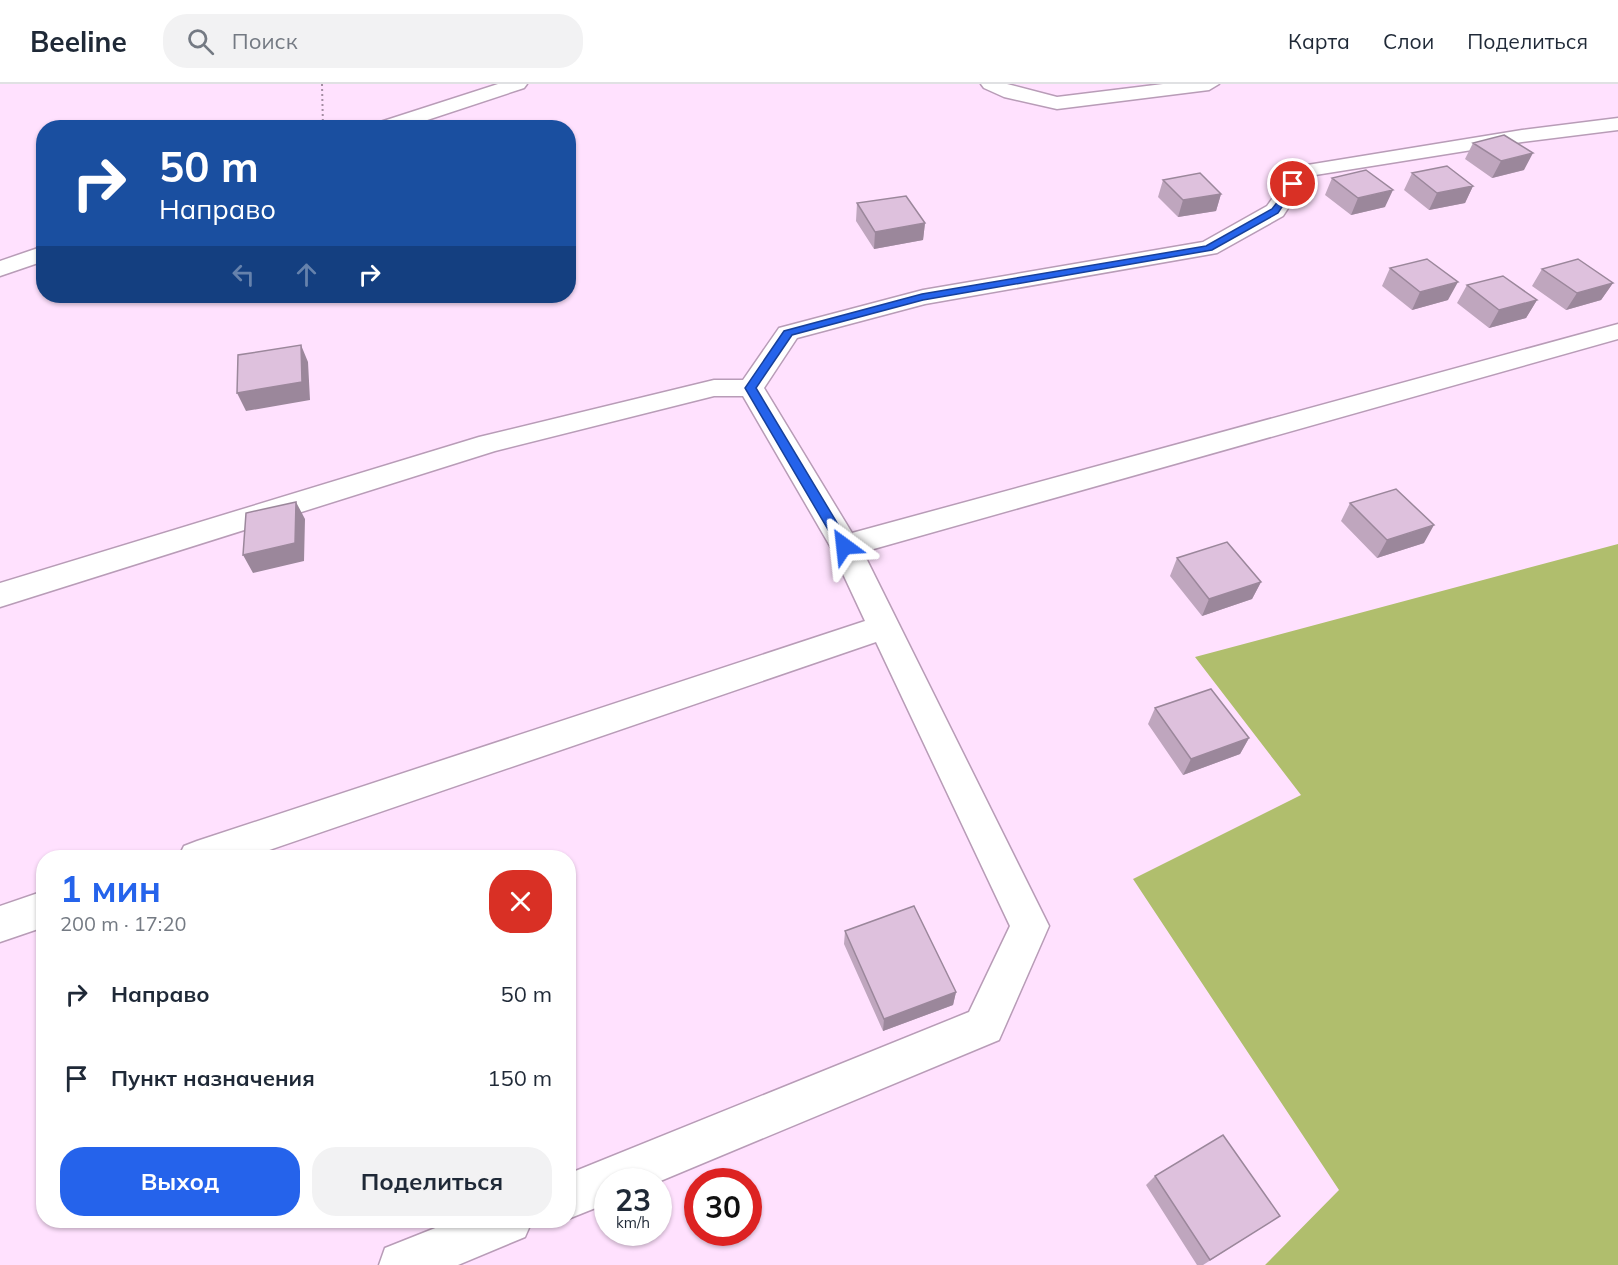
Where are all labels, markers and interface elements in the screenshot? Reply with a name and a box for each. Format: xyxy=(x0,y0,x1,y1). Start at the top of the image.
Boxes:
search box xyxy=(163,14,583,68)
text: Beeline xyxy=(30,24,127,59)
icon: search xyxy=(184,25,217,58)
text: Поиск xyxy=(232,27,298,55)
text: Карта xyxy=(1288,28,1350,54)
text: Слои xyxy=(1383,28,1434,54)
text: Поделиться xyxy=(1467,28,1588,54)
text: 50 m xyxy=(159,140,259,193)
icon: right xyxy=(60,144,138,222)
pin xyxy=(1267,158,1318,209)
icon: arrive xyxy=(1276,167,1309,200)
text: Направо xyxy=(159,192,276,226)
icon: left xyxy=(227,258,260,291)
icon: ahead xyxy=(290,258,323,291)
icon: right xyxy=(353,258,386,291)
position arrow xyxy=(812,514,876,578)
text: 1 мин xyxy=(60,866,161,911)
button: close xyxy=(489,870,552,933)
text: 200 m · 17:20 xyxy=(60,911,186,936)
icon: right xyxy=(60,978,93,1011)
text: Направо xyxy=(111,980,209,1008)
text: 50 m xyxy=(501,980,552,1008)
icon: arrive xyxy=(60,1062,93,1095)
text: Пункт назначения xyxy=(111,1064,315,1092)
text: 150 m xyxy=(487,1064,552,1092)
button: Выход xyxy=(60,1147,300,1216)
button: Поделиться xyxy=(312,1147,552,1216)
speed limit sign: 30 xyxy=(684,1168,762,1246)
text: 23 xyxy=(615,1181,651,1219)
text: km/h xyxy=(616,1213,650,1232)

